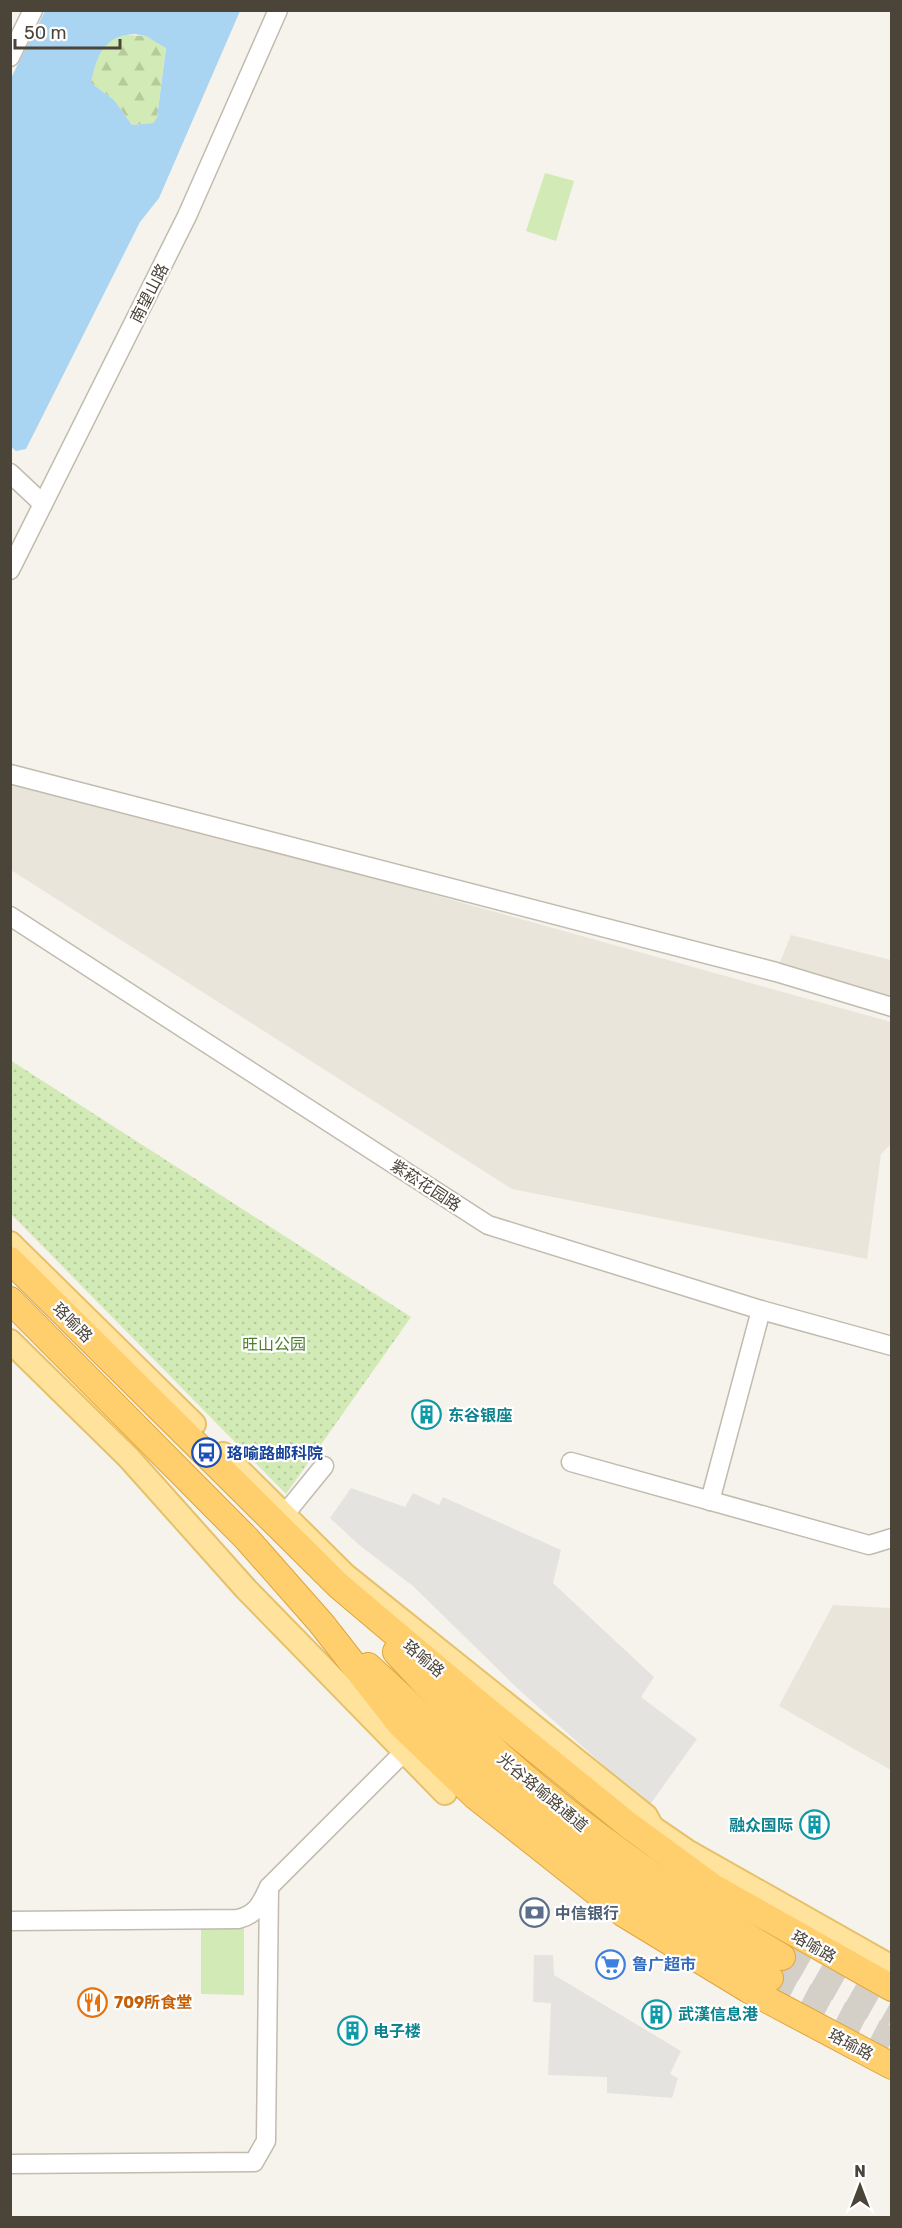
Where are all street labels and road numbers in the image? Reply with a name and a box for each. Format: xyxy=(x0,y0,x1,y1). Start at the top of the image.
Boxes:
street label: 南望山路 xyxy=(126,260,172,326)
street label: 紫菘花园路 xyxy=(387,1156,464,1215)
street label: 珞喻路 xyxy=(49,1299,96,1346)
street label: 珞喻路 xyxy=(399,1636,448,1681)
street label: 光谷珞喻路通道 xyxy=(494,1749,592,1836)
street label: 珞喻路 xyxy=(788,1926,839,1967)
street label: 珞瑜路 xyxy=(825,2025,876,2064)

